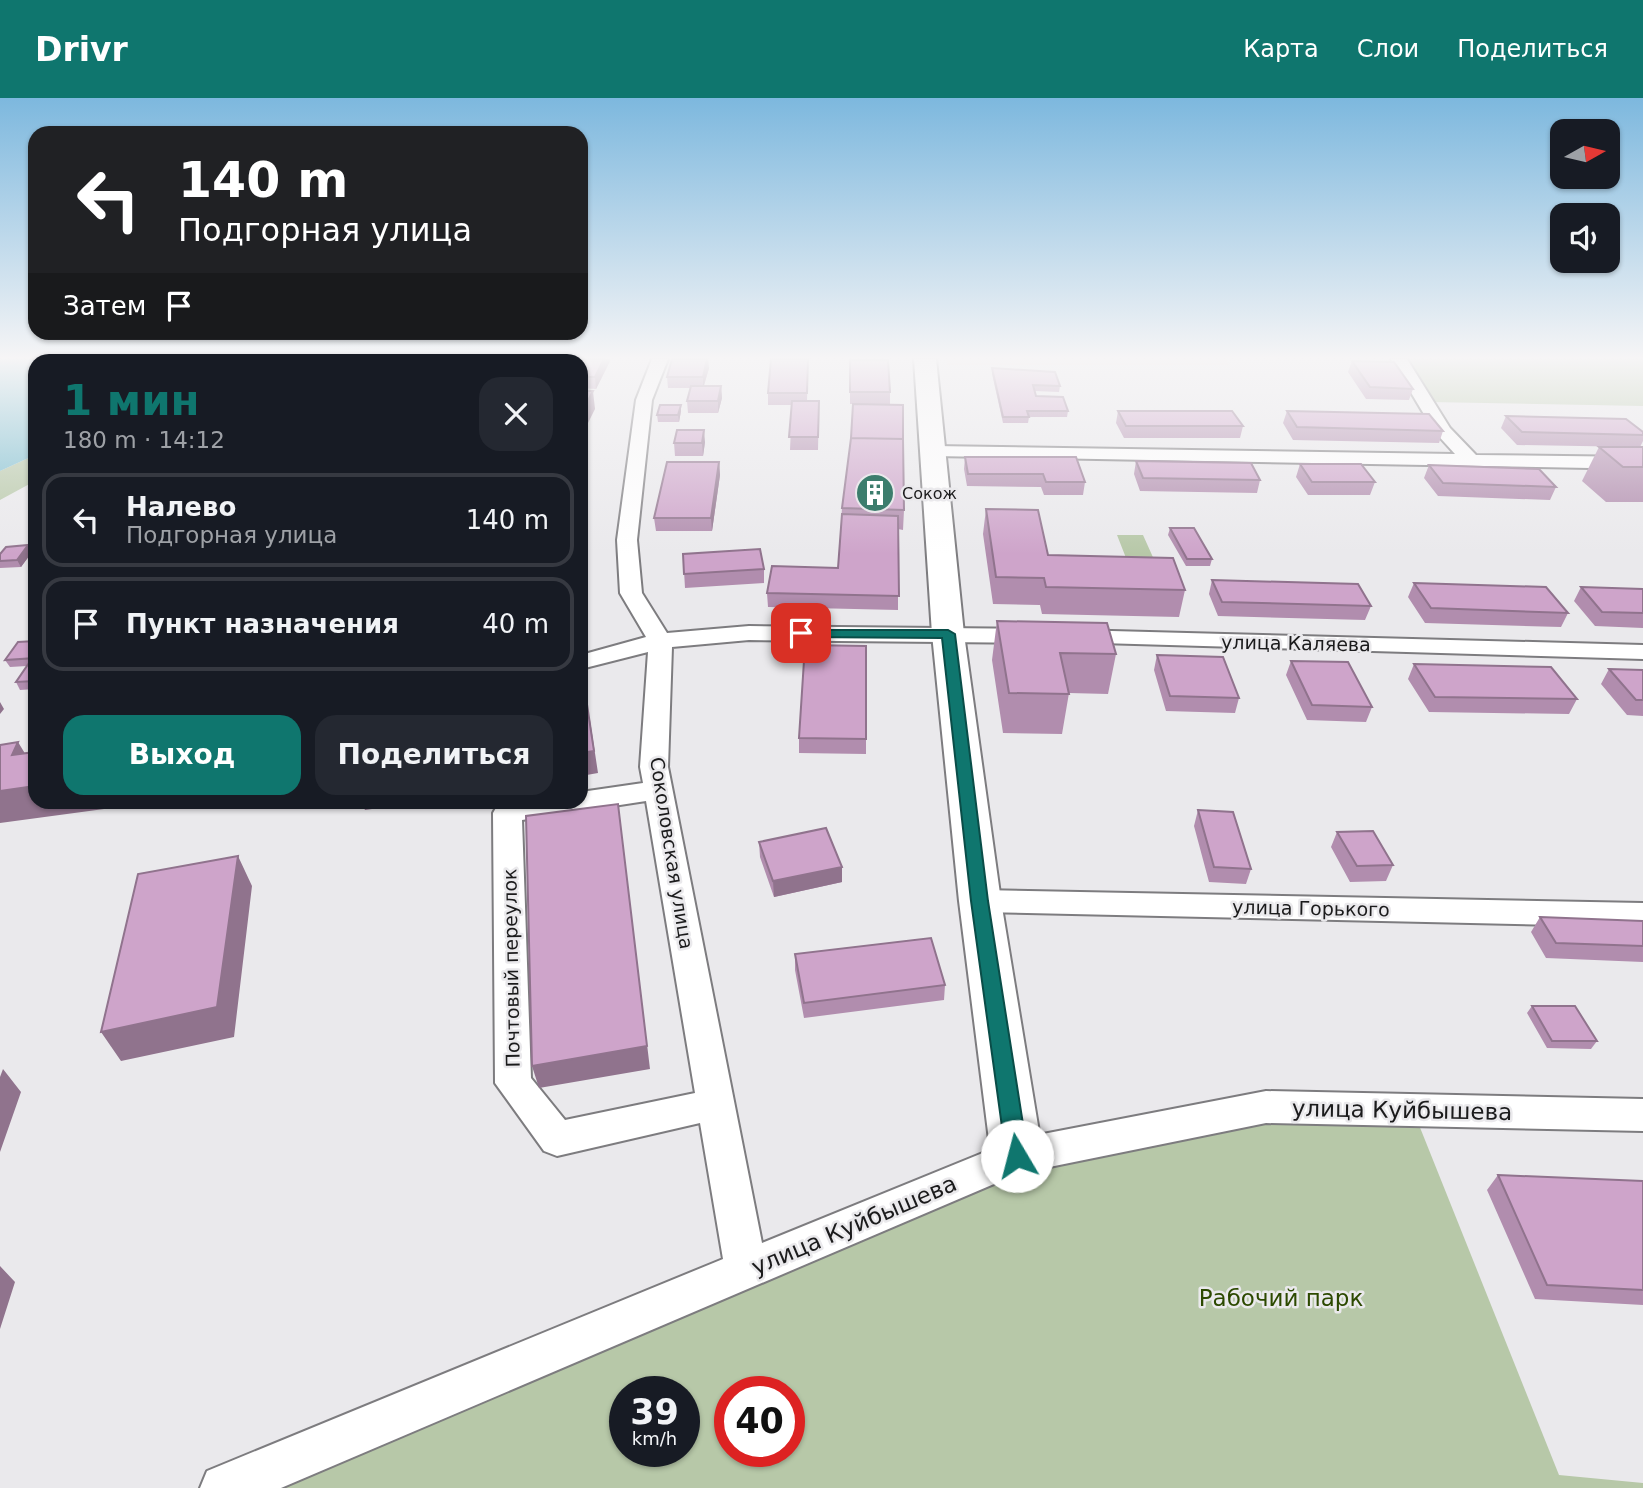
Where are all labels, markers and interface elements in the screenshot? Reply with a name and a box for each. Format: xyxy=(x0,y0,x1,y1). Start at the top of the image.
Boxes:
text: Drivr xyxy=(35,30,128,69)
text: Карта xyxy=(1243,35,1319,63)
text: Слои xyxy=(1357,35,1419,63)
text: Поделиться xyxy=(1457,35,1608,63)
north arrow xyxy=(1550,119,1620,189)
map controls xyxy=(1550,119,1620,273)
text: 140 m xyxy=(178,152,348,209)
icon: left xyxy=(63,154,154,245)
button: sound xyxy=(1550,203,1620,273)
text: Подгорная улица xyxy=(178,211,472,249)
icon: arrive xyxy=(160,287,198,325)
text: Затем xyxy=(63,291,146,321)
text: 1 мин xyxy=(63,376,200,425)
button: close xyxy=(479,377,553,451)
text: 180 m · 14:12 xyxy=(63,427,225,453)
building icon: Сокож xyxy=(854,472,896,514)
place label: Сокож xyxy=(902,484,957,503)
text: Налево xyxy=(126,492,236,522)
icon: left xyxy=(67,501,105,539)
text: 140 m xyxy=(466,505,549,535)
text: Подгорная улица xyxy=(126,522,337,548)
pin xyxy=(771,603,831,663)
icon: arrive xyxy=(67,605,105,643)
text: Пункт назначения xyxy=(126,609,399,639)
text: 40 m xyxy=(482,609,549,639)
icon: arrive xyxy=(782,614,820,652)
street label: улица Каляева xyxy=(1221,631,1371,655)
button: Выход xyxy=(63,715,301,795)
button: Поделиться xyxy=(315,715,553,795)
street label: Соколовская улица xyxy=(646,755,698,951)
street label: Почтовый переулок xyxy=(498,868,524,1068)
street label: улица Горького xyxy=(1232,896,1390,920)
street label: улица Куйбышева xyxy=(1292,1095,1512,1125)
position arrow xyxy=(980,1119,1054,1193)
street label: улица Куйбышева xyxy=(747,1170,961,1280)
park label: Рабочий парк xyxy=(1199,1285,1363,1311)
speed limit sign: 40 xyxy=(714,1376,805,1467)
text: 39 xyxy=(630,1392,679,1432)
text: km/h xyxy=(632,1428,677,1449)

